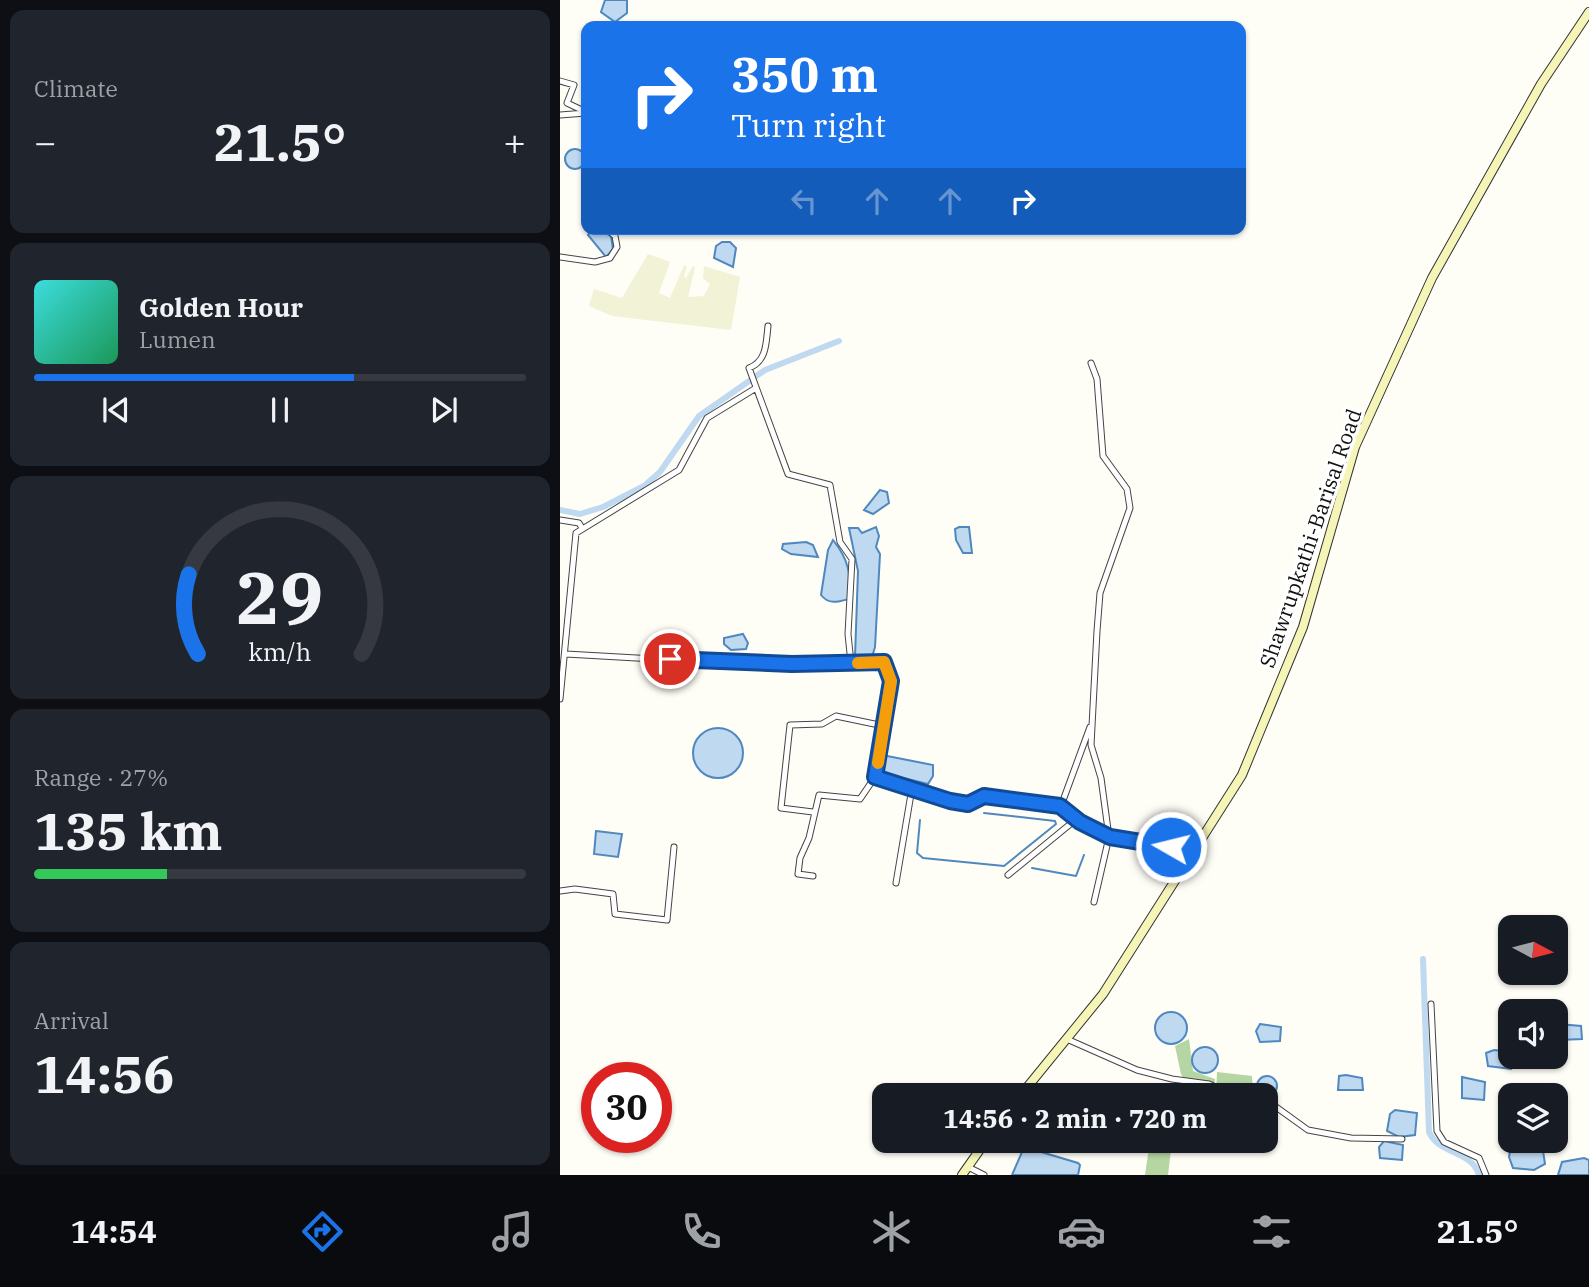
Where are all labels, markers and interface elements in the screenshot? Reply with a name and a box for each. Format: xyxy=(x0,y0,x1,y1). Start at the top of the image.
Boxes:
text: 350 m xyxy=(731,42,878,105)
icon: right xyxy=(616,49,707,140)
text: Climate xyxy=(34,73,118,103)
text: Turn right xyxy=(731,104,886,146)
text: 21.5° xyxy=(214,108,346,175)
text: − xyxy=(34,117,57,166)
text: + xyxy=(503,117,526,166)
icon: left xyxy=(785,182,823,220)
icon: ahead xyxy=(858,182,896,220)
icon: ahead xyxy=(931,182,969,220)
icon: right xyxy=(1004,182,1042,220)
text: Golden Hour xyxy=(139,290,303,324)
text: Lumen xyxy=(139,324,216,354)
icon: previous xyxy=(97,391,135,429)
icon: pause xyxy=(261,391,299,429)
icon: next xyxy=(425,391,463,429)
street label: Shawrupkathi-Barisal Road xyxy=(1252,405,1368,671)
text: 29 xyxy=(236,549,324,644)
pin xyxy=(640,629,700,689)
text: km/h xyxy=(248,634,312,667)
icon: arrive xyxy=(651,640,689,678)
text: Range · 27% xyxy=(34,762,168,792)
text: 135 km xyxy=(34,797,223,864)
position arrow xyxy=(1134,810,1208,884)
north arrow xyxy=(1498,915,1568,985)
map controls xyxy=(1498,915,1568,1153)
button: sound xyxy=(1498,999,1568,1069)
text: Arrival xyxy=(34,1005,109,1035)
text: 14:56 xyxy=(34,1040,175,1107)
speed limit sign: 30 xyxy=(581,1062,672,1153)
button: layers xyxy=(1498,1083,1568,1153)
text: 14:56 · 2 min · 720 m xyxy=(943,1101,1207,1135)
icon: directions xyxy=(298,1207,347,1256)
icon: music xyxy=(488,1207,537,1256)
icon: phone xyxy=(677,1207,726,1256)
icon: climate xyxy=(867,1207,916,1256)
icon: car xyxy=(1057,1207,1106,1256)
icon: filters xyxy=(1247,1207,1296,1256)
text: 14:54 xyxy=(70,1210,157,1252)
text: 21.5° xyxy=(1437,1210,1519,1252)

